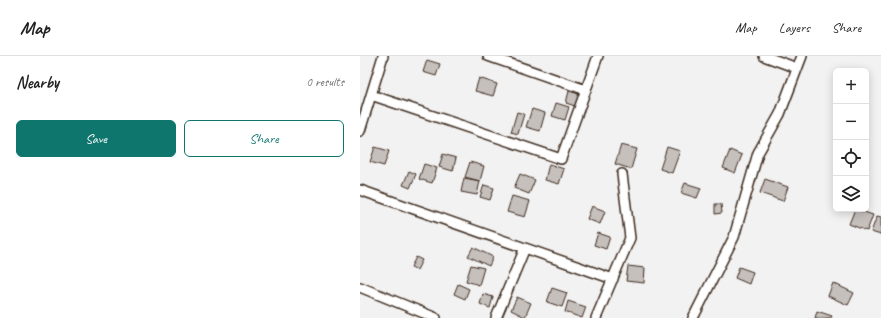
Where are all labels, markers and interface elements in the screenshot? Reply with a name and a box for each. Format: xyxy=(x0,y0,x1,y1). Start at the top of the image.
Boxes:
text: Map xyxy=(20,16,50,40)
text: Map xyxy=(735,19,757,36)
text: Layers xyxy=(779,19,810,36)
text: Share xyxy=(832,19,861,36)
map controls xyxy=(833,68,869,212)
button: + xyxy=(833,68,869,104)
text: Nearby xyxy=(16,72,59,93)
text: 0 results xyxy=(306,74,344,90)
button: − xyxy=(833,104,869,140)
button: Save xyxy=(16,120,176,157)
button: Share xyxy=(184,120,344,157)
button: locate xyxy=(833,140,869,176)
button: layers xyxy=(833,176,869,212)

